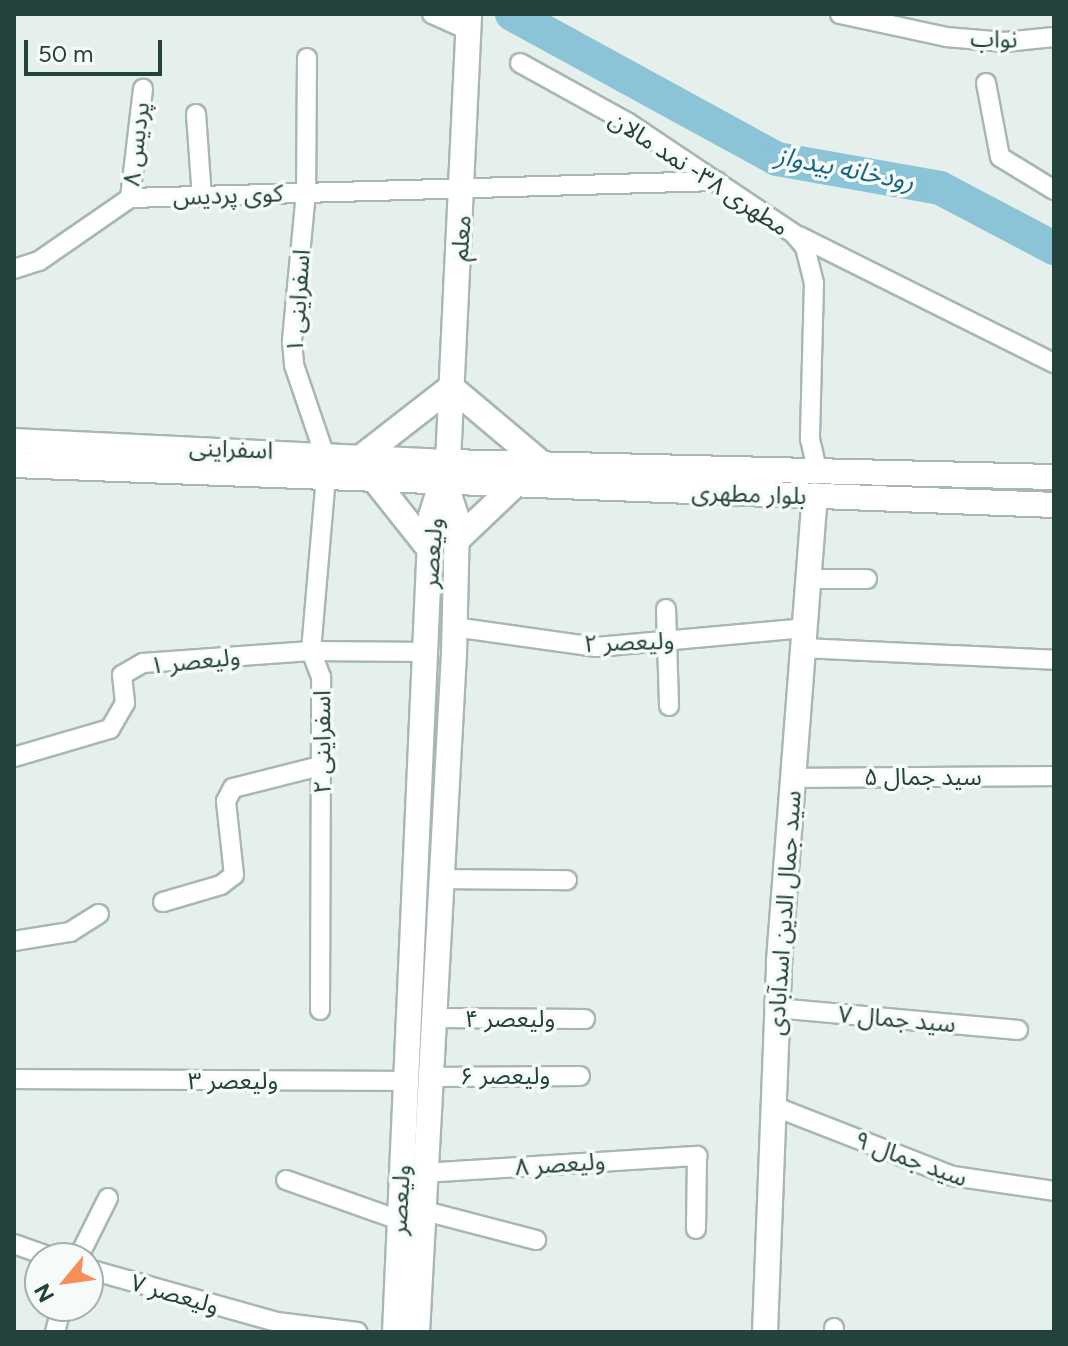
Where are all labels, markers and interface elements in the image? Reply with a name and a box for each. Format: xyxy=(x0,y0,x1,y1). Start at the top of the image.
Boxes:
scale bar xyxy=(28,24,166,74)
street label: نواب xyxy=(970,24,1018,54)
text: 50 m xyxy=(38,39,94,68)
street label: پردیس ۸ xyxy=(117,100,155,188)
street label: مطهری ۳۸- نمد مالان xyxy=(604,104,794,242)
water label: رودخانه بیدواز xyxy=(773,140,917,198)
street label: کوی پردیس xyxy=(172,179,284,211)
street label: معلم xyxy=(445,214,477,262)
street label: اسفراینی ۱ xyxy=(280,248,316,354)
street label: اسفراینی xyxy=(188,433,274,465)
street label: بلوار مطهری xyxy=(691,478,807,510)
street label: ولیعصر xyxy=(415,517,449,589)
street label: ولیعصر ۲ xyxy=(583,626,675,658)
street label: ولیعصر ۱ xyxy=(149,642,241,680)
street label: اسفراینی ۲ xyxy=(308,690,336,794)
street label: سید جمال ۵ xyxy=(864,763,982,791)
street label: سید جمال الدین اسدآبادی xyxy=(761,790,807,1036)
street label: سید جمال ۷ xyxy=(837,1000,957,1038)
street label: ولیعصر ۴ xyxy=(465,1005,555,1033)
street label: ولیعصر ۶ xyxy=(460,1062,550,1090)
street label: ولیعصر ۳ xyxy=(188,1067,278,1095)
street label: سید جمال ۹ xyxy=(851,1125,971,1193)
street label: ولیعصر ۸ xyxy=(514,1146,606,1182)
street label: ولیعصر xyxy=(384,1164,416,1236)
north arrow xyxy=(24,1242,104,1322)
street label: ولیعصر ۷ xyxy=(128,1268,222,1320)
text: N xyxy=(28,1279,60,1307)

